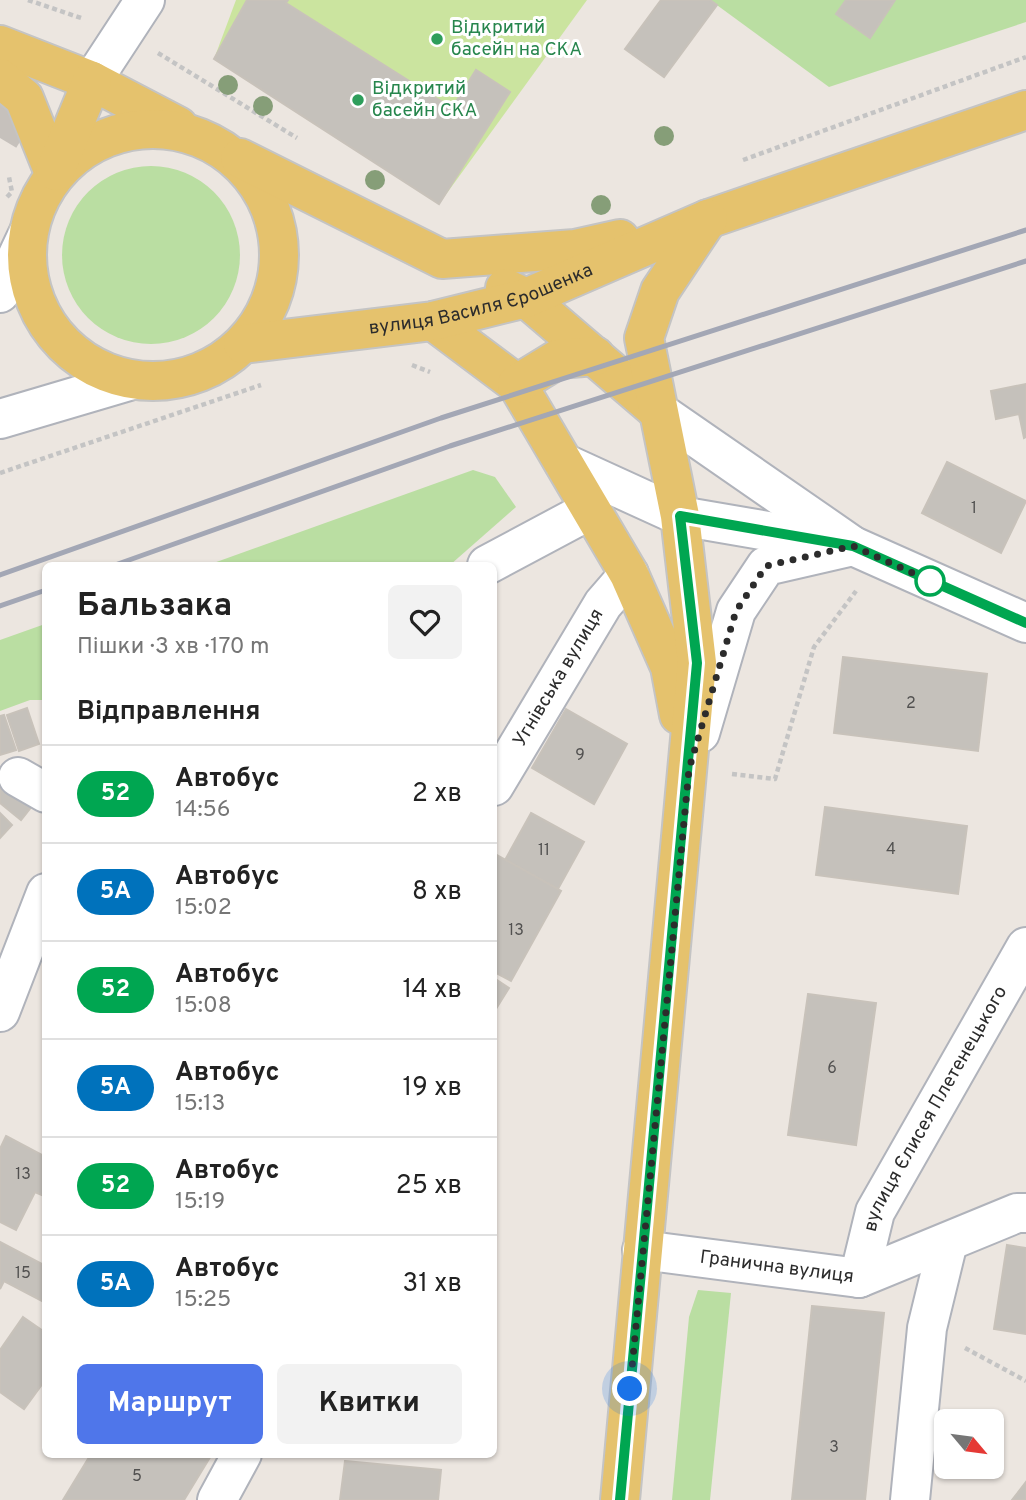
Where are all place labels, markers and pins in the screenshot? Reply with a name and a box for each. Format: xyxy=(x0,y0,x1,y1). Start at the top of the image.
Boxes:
place label: Відкритий басейн на СКА xyxy=(451,16,582,62)
marker: Відкритий басейн на СКА xyxy=(429,31,445,47)
place label: Відкритий басейн СКА xyxy=(372,77,477,123)
marker: Відкритий басейн СКА xyxy=(350,92,366,108)
unlabelled marker xyxy=(915,566,945,596)

